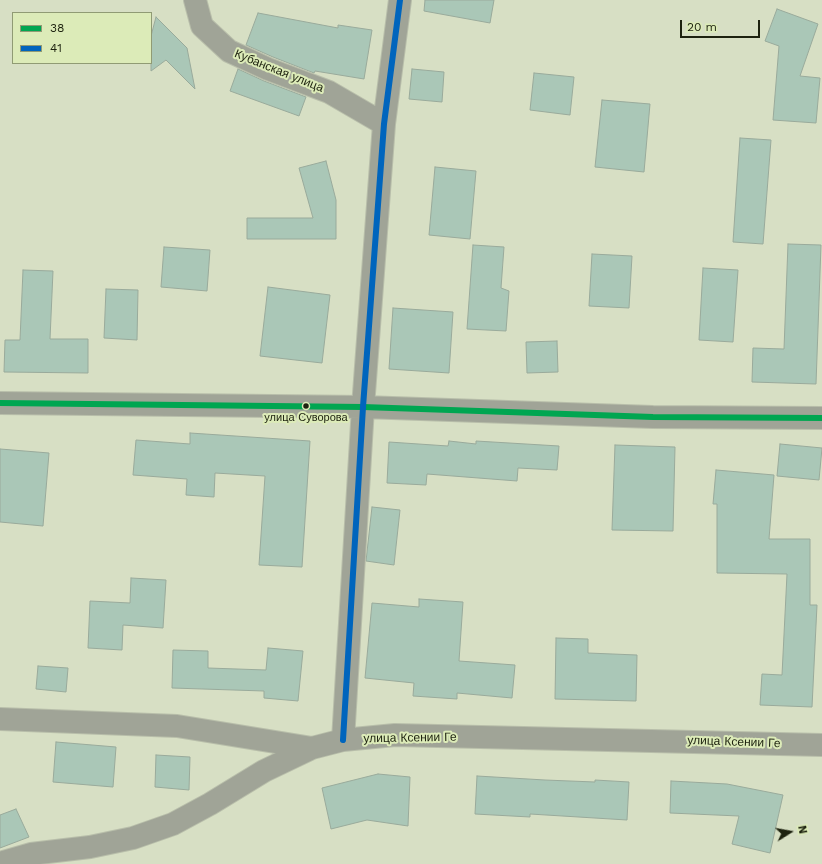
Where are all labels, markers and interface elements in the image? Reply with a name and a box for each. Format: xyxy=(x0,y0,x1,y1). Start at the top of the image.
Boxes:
legend xyxy=(12,12,152,64)
scale bar xyxy=(682,12,762,38)
text: 20 m xyxy=(687,20,717,34)
text: 38 xyxy=(50,21,64,35)
text: 41 xyxy=(50,41,62,55)
street label: Кубанская улица xyxy=(232,47,326,95)
marker: улица Суворова xyxy=(301,401,311,411)
place label: улица Суворова xyxy=(264,411,348,425)
street label: улица Ксении Ге xyxy=(363,730,457,746)
street label: улица Ксении Ге xyxy=(687,733,781,751)
north arrow xyxy=(770,812,810,852)
text: N xyxy=(795,824,809,835)

